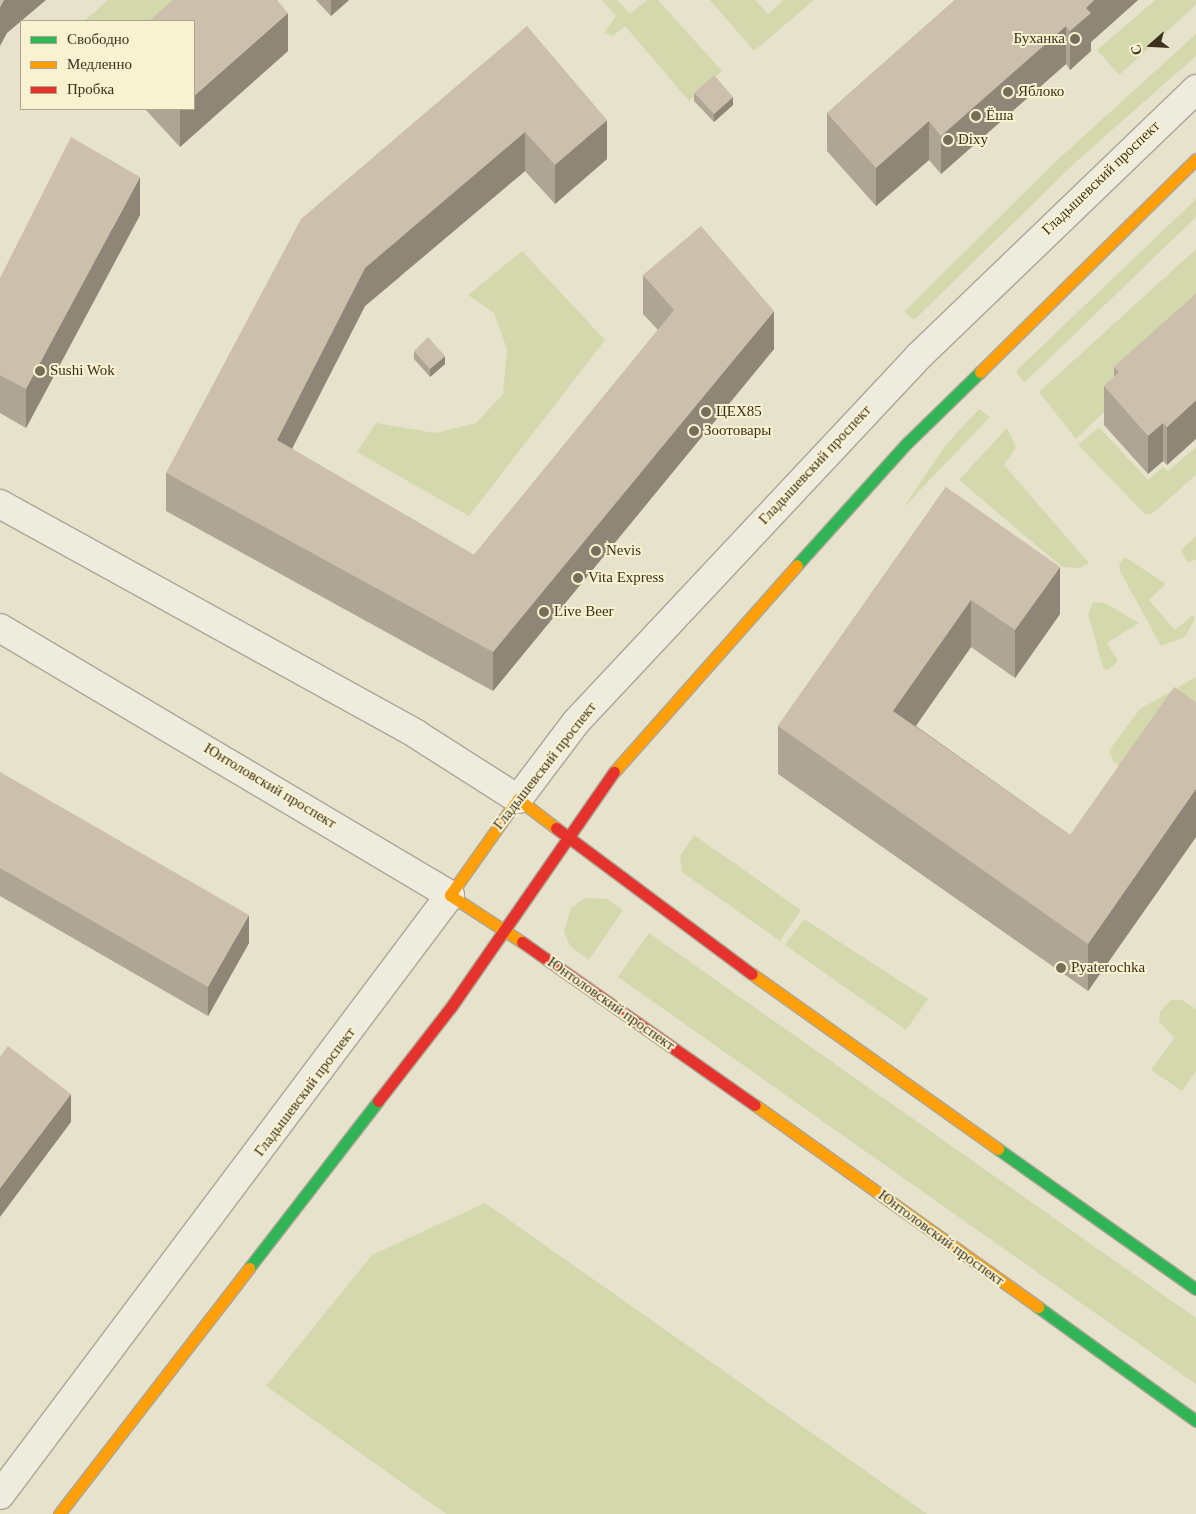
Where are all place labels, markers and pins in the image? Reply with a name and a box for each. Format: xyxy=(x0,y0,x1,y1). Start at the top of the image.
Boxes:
place label: Буханка xyxy=(1014,30,1065,48)
marker: Буханка xyxy=(1069,33,1081,45)
place label: Яблоко xyxy=(1018,83,1064,101)
marker: Яблоко xyxy=(1002,86,1014,98)
place label: Ёша xyxy=(986,107,1013,125)
marker: Ёша xyxy=(970,110,982,122)
place label: Dixy xyxy=(958,131,988,149)
marker: Dixy xyxy=(942,134,954,146)
place label: Sushi Wok xyxy=(50,362,115,380)
marker: Sushi Wok xyxy=(34,365,46,377)
place label: ЦЕХ85 xyxy=(716,403,762,421)
marker: ЦЕХ85 xyxy=(700,406,712,418)
place label: Зоотовары xyxy=(704,422,771,440)
marker: Зоотовары xyxy=(688,425,700,437)
place label: Nevis xyxy=(606,542,641,560)
marker: Nevis xyxy=(590,545,602,557)
place label: Vita Express xyxy=(588,569,664,587)
marker: Vita Express xyxy=(572,572,584,584)
place label: Live Beer xyxy=(554,603,614,621)
marker: Live Beer xyxy=(538,606,550,618)
place label: Pyaterochka xyxy=(1071,959,1145,977)
marker: Pyaterochka xyxy=(1055,962,1067,974)

